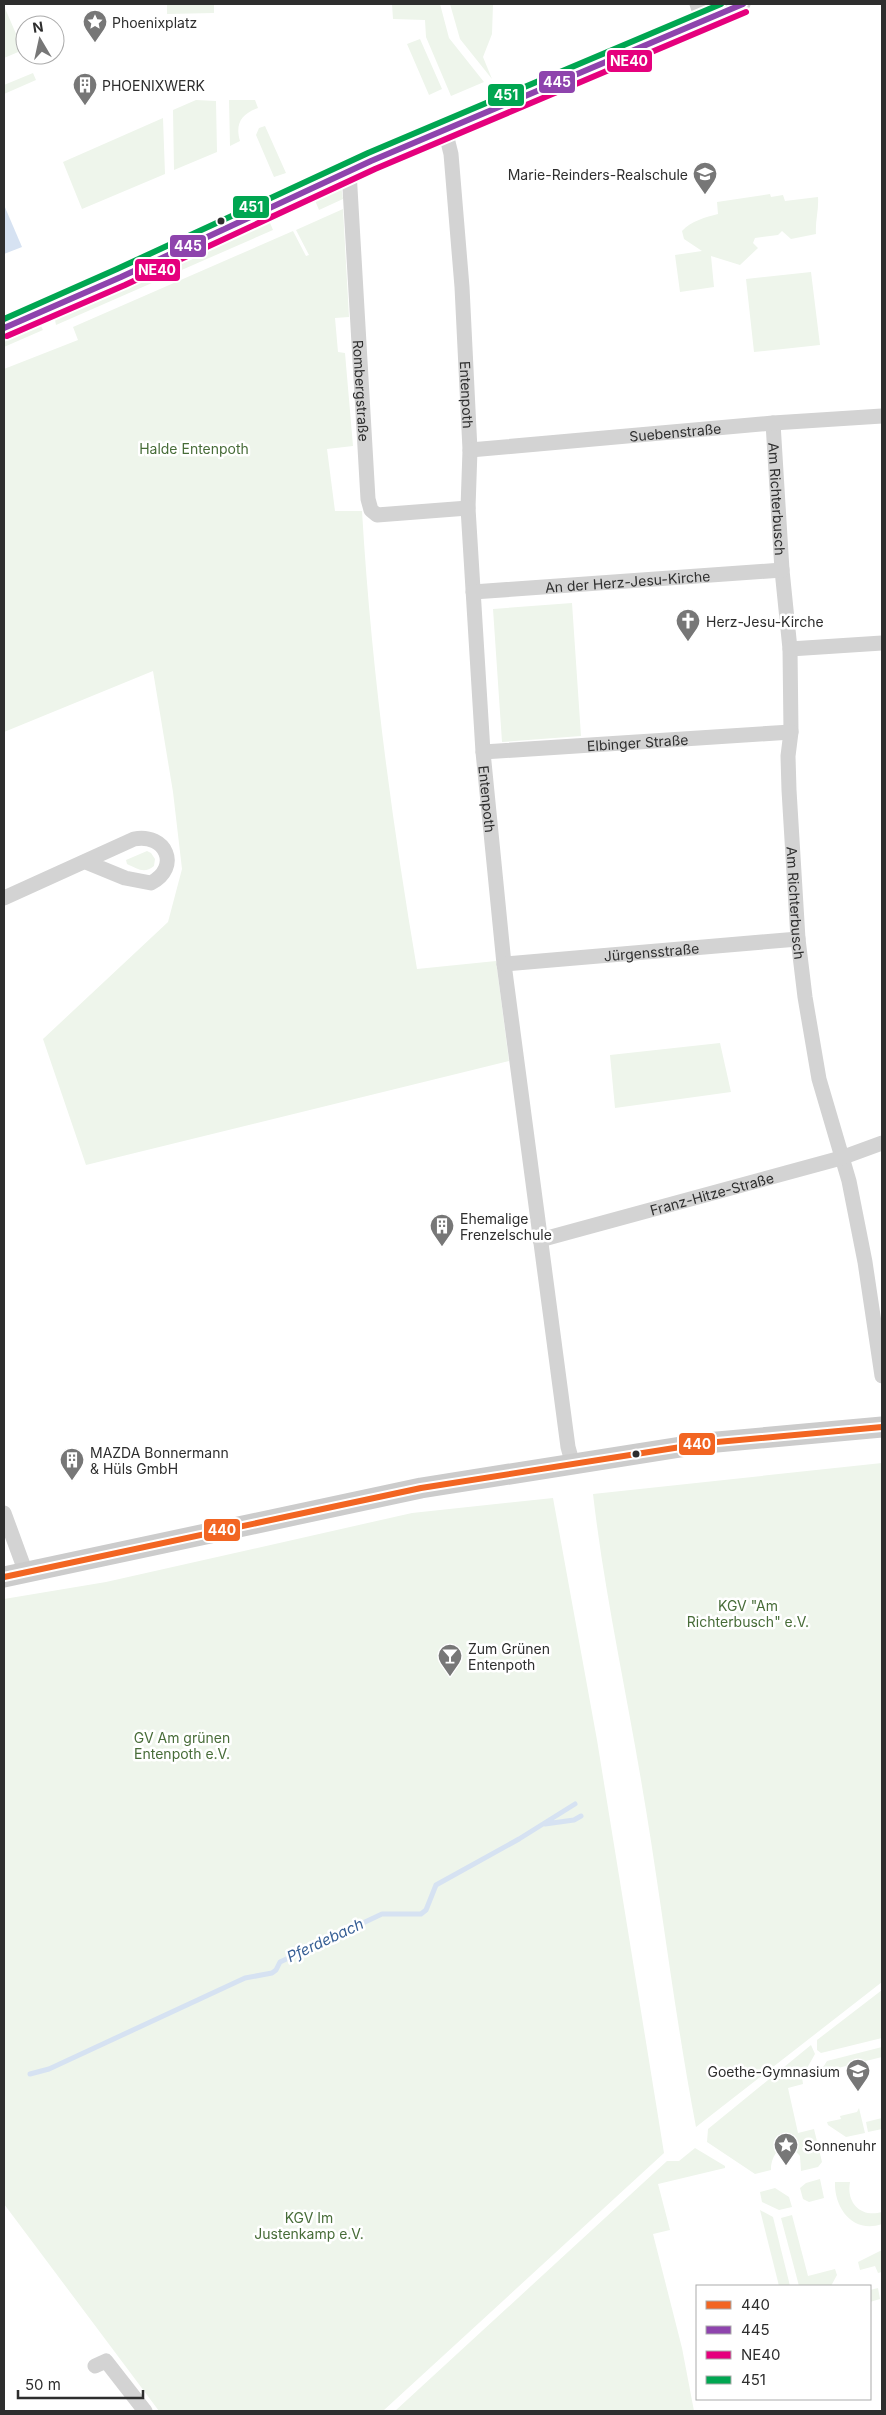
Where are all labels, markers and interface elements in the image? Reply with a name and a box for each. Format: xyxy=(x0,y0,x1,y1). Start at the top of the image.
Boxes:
place icon: Phoenixplatz xyxy=(82,9,108,43)
place label: Phoenixplatz xyxy=(112,14,197,31)
north arrow xyxy=(15,15,65,65)
text: N xyxy=(31,17,44,36)
line badge: NE40 xyxy=(606,49,653,73)
text: NE40 xyxy=(610,52,648,69)
line badge: 445 xyxy=(538,70,576,94)
building icon: PHOENIXWERK xyxy=(72,72,98,106)
text: 445 xyxy=(543,73,571,90)
place label: PHOENIXWERK xyxy=(102,77,206,94)
line badge: 451 xyxy=(487,83,525,107)
text: 451 xyxy=(494,86,518,103)
school or university icon: Marie-Reinders-Realschule xyxy=(692,161,718,195)
place label: Marie-Reinders-Realschule xyxy=(508,166,688,183)
line badge: 451 xyxy=(232,195,270,219)
text: 451 xyxy=(239,198,263,215)
unlabelled marker xyxy=(216,216,226,226)
line badge: 445 xyxy=(169,234,207,258)
text: 445 xyxy=(174,237,202,254)
line badge: NE40 xyxy=(134,258,181,282)
text: NE40 xyxy=(138,261,176,278)
street label: Rombergstraße xyxy=(350,339,373,442)
street label: Entenpoth xyxy=(457,361,477,429)
street label: Suebenstraße xyxy=(628,419,722,444)
park label: Halde Entenpoth xyxy=(139,440,249,457)
street label: Am Richterbusch xyxy=(766,442,790,556)
street label: An der Herz-Jesu-Kirche xyxy=(544,567,711,595)
church icon: Herz-Jesu-Kirche xyxy=(675,608,701,642)
place label: Herz-Jesu-Kirche xyxy=(706,613,824,630)
street label: Elbinger Straße xyxy=(586,730,689,754)
street label: Entenpoth xyxy=(476,764,499,833)
street label: Am Richterbusch xyxy=(784,846,809,960)
street label: Jürgensstraße xyxy=(603,939,700,964)
street label: Franz-Hitze-Straße xyxy=(648,1168,776,1218)
place label: Ehemalige Frenzelschule xyxy=(460,1210,552,1243)
building icon: Ehemalige Frenzelschule xyxy=(429,1213,455,1247)
line badge: 440 xyxy=(678,1432,716,1456)
text: 440 xyxy=(683,1435,711,1452)
place label: MAZDA Bonnermann & Hüls GmbH xyxy=(90,1444,229,1477)
building icon: MAZDA Bonnermann & Hüls GmbH xyxy=(59,1447,85,1481)
unlabelled marker xyxy=(631,1449,641,1459)
line badge: 440 xyxy=(203,1518,241,1542)
text: 440 xyxy=(208,1521,236,1538)
park label: KGV "Am Richterbusch" e.V. xyxy=(687,1597,809,1630)
place label: Zum Grünen Entenpoth xyxy=(468,1640,550,1673)
bar icon: Zum Grünen Entenpoth xyxy=(437,1643,463,1677)
park label: GV Am grünen Entenpoth e.V. xyxy=(134,1729,230,1762)
water label: Pferdebach xyxy=(284,1914,366,1966)
school or university icon: Goethe-Gymnasium xyxy=(845,2058,871,2092)
place label: Goethe-Gymnasium xyxy=(708,2063,840,2080)
place icon: Sonnenuhr xyxy=(773,2132,799,2166)
place label: Sonnenuhr xyxy=(804,2137,876,2154)
park label: KGV Im Justenkamp e.V. xyxy=(254,2209,364,2242)
legend xyxy=(696,2285,871,2400)
text: 440 xyxy=(741,2295,770,2314)
text: 445 xyxy=(741,2320,770,2339)
text: NE40 xyxy=(741,2345,780,2364)
scale bar xyxy=(18,2368,142,2400)
text: 451 xyxy=(741,2370,766,2389)
text: 50 m xyxy=(25,2375,61,2394)

